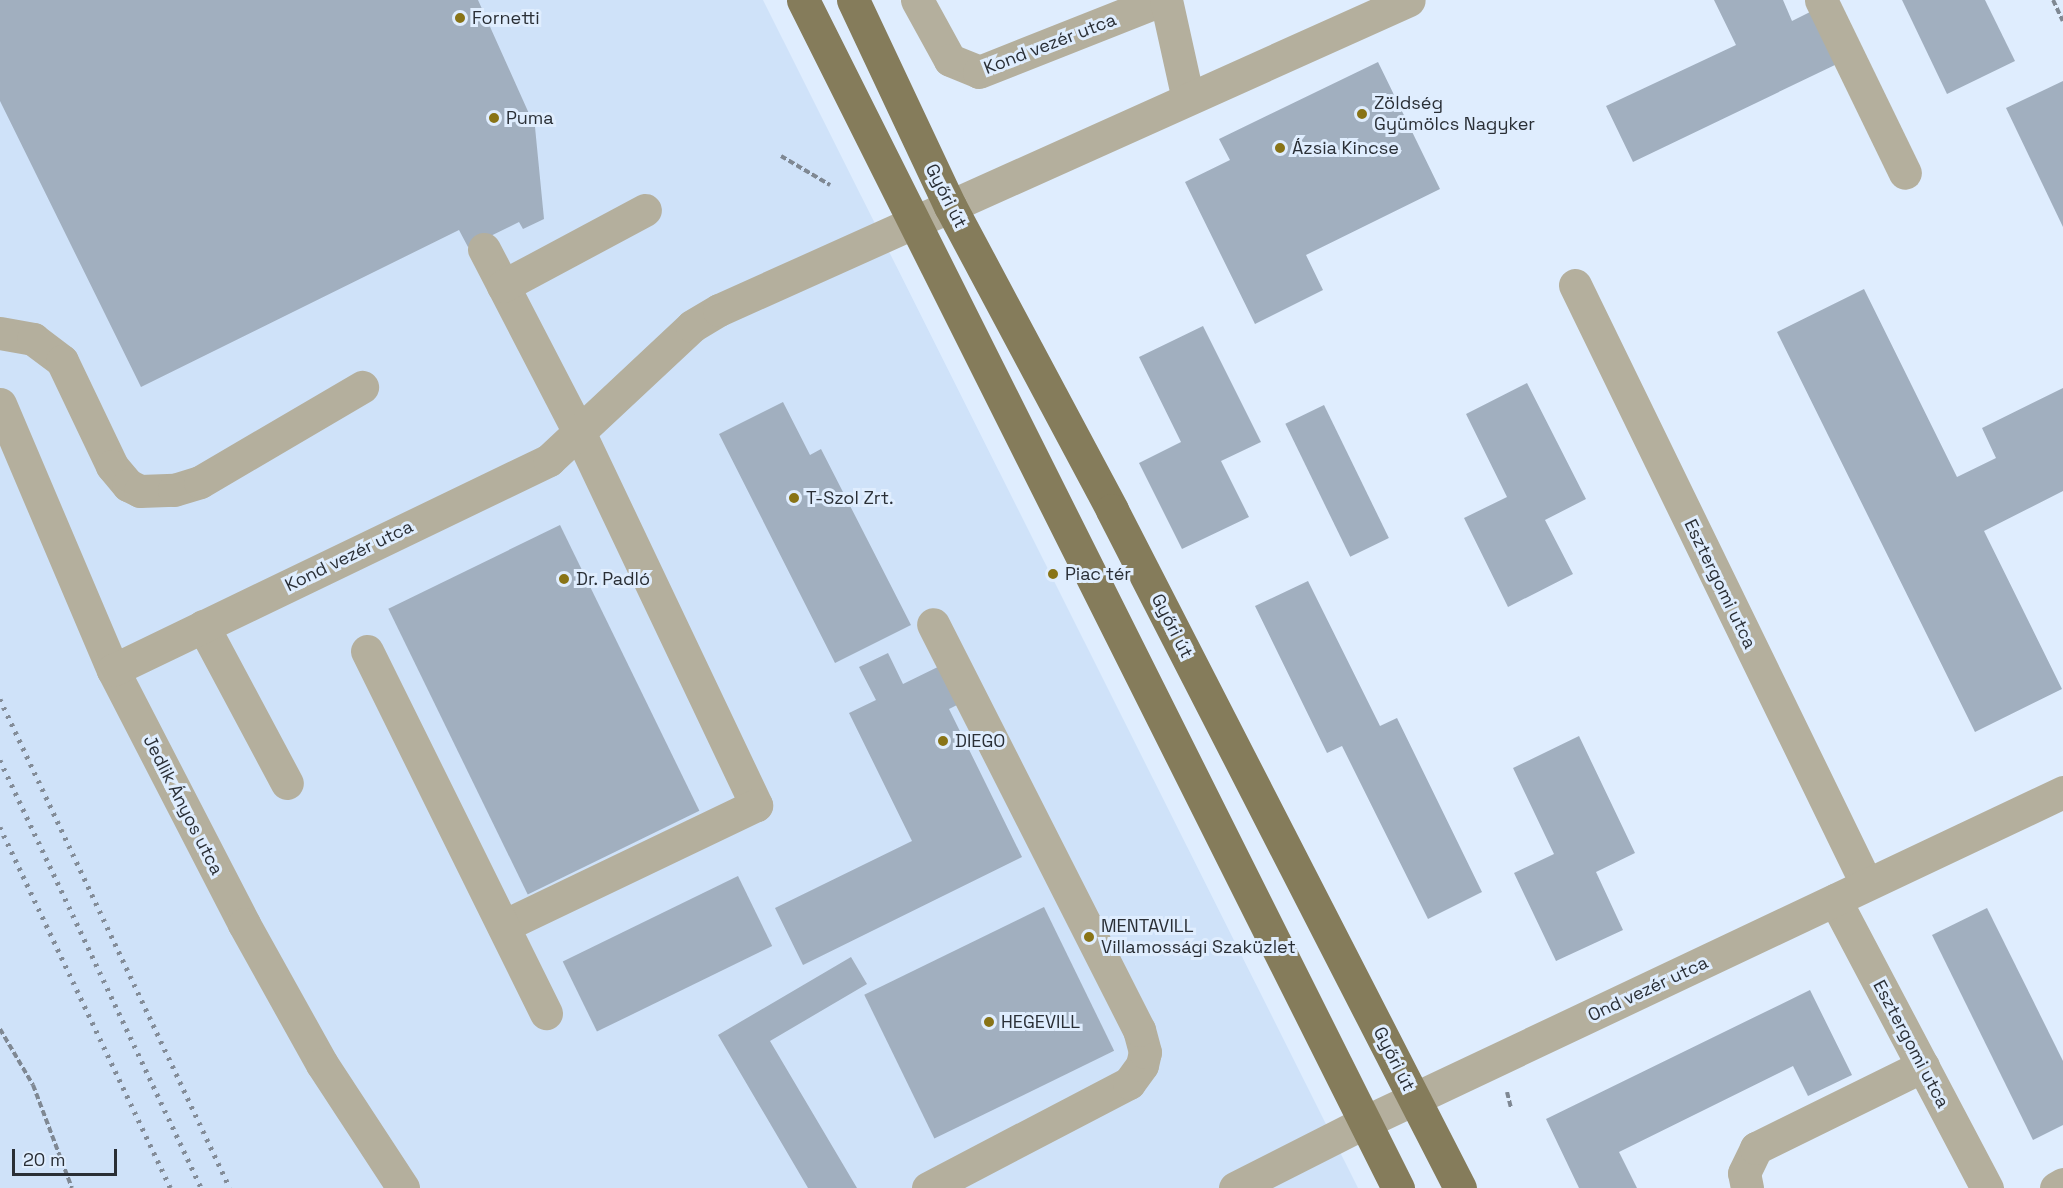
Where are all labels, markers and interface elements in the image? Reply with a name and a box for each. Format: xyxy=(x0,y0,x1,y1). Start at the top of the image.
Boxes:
place label: Fornetti xyxy=(472,7,540,29)
street label: Kond vezér utca xyxy=(981,9,1119,79)
marker: Fornetti xyxy=(453,11,467,25)
place label: Zöldség Gyümölcs Nagyker xyxy=(1374,93,1535,136)
place label: Puma xyxy=(506,107,554,129)
marker: Zöldség Gyümölcs Nagyker xyxy=(1355,107,1369,121)
marker: Puma xyxy=(487,111,501,125)
place label: Ázsia Kincse xyxy=(1292,137,1399,159)
marker: Ázsia Kincse xyxy=(1273,141,1287,155)
street label: Győri út xyxy=(921,160,971,232)
place label: T-Szol Zrt. xyxy=(806,487,893,509)
marker: T-Szol Zrt. xyxy=(787,491,801,505)
street label: Kond vezér utca xyxy=(281,516,417,596)
street label: Esztergomi utca xyxy=(1679,516,1761,652)
place label: Piac tér xyxy=(1065,563,1131,585)
marker: Piac tér xyxy=(1046,567,1060,581)
place label: Dr. Padló xyxy=(576,568,651,590)
marker: Dr. Padló xyxy=(557,572,571,586)
street label: Győri út xyxy=(1147,590,1197,662)
place label: DIEGO xyxy=(955,730,1005,752)
street label: Jedlik Ányos utca xyxy=(138,731,228,879)
marker: DIEGO xyxy=(936,734,950,748)
place label: MENTAVILL Villamossági Szaküzlet xyxy=(1101,916,1296,958)
marker: MENTAVILL Villamossági Szaküzlet xyxy=(1082,930,1096,944)
street label: Ond vezér utca xyxy=(1584,952,1712,1026)
street label: Esztergomi utca xyxy=(1868,977,1954,1111)
place label: HEGEVILL xyxy=(1001,1011,1080,1033)
marker: HEGEVILL xyxy=(982,1015,996,1029)
street label: Győri út xyxy=(1369,1023,1419,1095)
scale bar xyxy=(15,1137,120,1175)
text: 20 m xyxy=(23,1148,66,1171)

